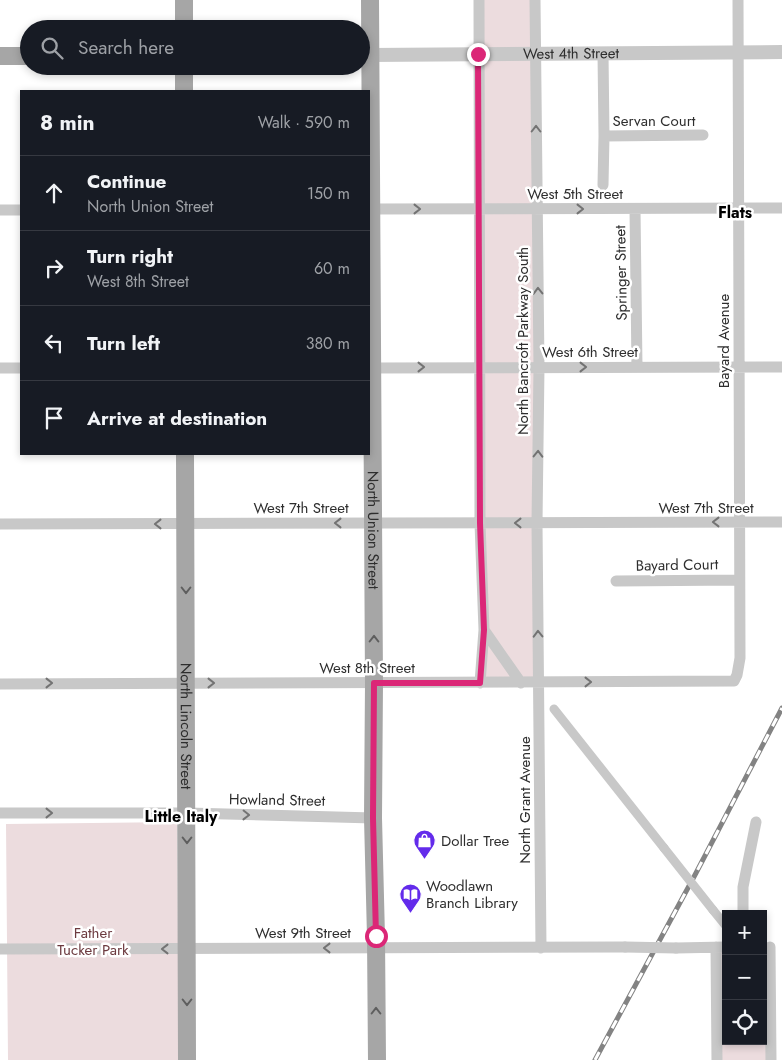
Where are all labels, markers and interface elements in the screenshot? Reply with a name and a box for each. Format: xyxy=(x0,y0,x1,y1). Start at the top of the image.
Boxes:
search box xyxy=(20,20,370,75)
icon: search xyxy=(38,34,66,62)
text: Search here xyxy=(78,34,174,61)
street label: West 4th Street xyxy=(523,42,620,65)
route end xyxy=(467,43,490,66)
text: 8 min xyxy=(40,108,95,138)
street label: Servan Court xyxy=(613,110,696,132)
text: Walk · 590 m xyxy=(258,111,350,134)
one-way arrow xyxy=(531,125,541,132)
text: Continue xyxy=(87,168,166,195)
icon: ahead xyxy=(40,179,68,207)
text: 150 m xyxy=(307,182,350,205)
street label: West 5th Street xyxy=(527,183,623,205)
text: North Union Street xyxy=(87,195,213,218)
district label: Flats xyxy=(718,201,752,224)
one-way arrow xyxy=(414,204,422,214)
one-way arrow xyxy=(576,204,584,214)
street label: Springer Street xyxy=(609,225,633,321)
text: Turn right xyxy=(87,243,173,270)
street label: North Bancroft Parkway South xyxy=(512,247,534,435)
icon: right xyxy=(40,254,68,282)
text: 60 m xyxy=(314,257,350,280)
text: West 8th Street xyxy=(87,270,189,293)
one-way arrow xyxy=(533,287,543,295)
street label: Bayard Avenue xyxy=(713,294,735,388)
icon: left xyxy=(40,329,68,357)
text: Turn left xyxy=(87,330,160,357)
text: 380 m xyxy=(306,332,350,355)
street label: West 6th Street xyxy=(542,341,638,363)
one-way arrow xyxy=(417,362,425,372)
one-way arrow xyxy=(580,362,587,372)
icon: arrive xyxy=(40,404,68,432)
text: Arrive at destination xyxy=(87,405,267,432)
one-way arrow xyxy=(533,450,543,458)
street label: North Union Street xyxy=(362,471,384,590)
street label: West 7th Street xyxy=(253,497,349,519)
street label: West 7th Street xyxy=(658,497,754,519)
one-way arrow xyxy=(712,517,720,528)
one-way arrow xyxy=(334,518,342,528)
one-way arrow xyxy=(514,518,522,528)
one-way arrow xyxy=(154,519,162,529)
street label: Bayard Court xyxy=(636,553,719,577)
one-way arrow xyxy=(181,586,191,594)
one-way arrow xyxy=(533,630,543,638)
one-way arrow xyxy=(369,635,379,642)
street label: West 8th Street xyxy=(319,657,415,679)
street label: North Lincoln Street xyxy=(175,663,197,790)
one-way arrow xyxy=(584,677,592,687)
one-way arrow xyxy=(45,678,53,688)
one-way arrow xyxy=(208,678,215,688)
street label: North Grant Avenue xyxy=(514,736,536,864)
street label: Howland Street xyxy=(229,788,326,812)
district label: Little Italy xyxy=(145,805,218,828)
one-way arrow xyxy=(45,808,53,818)
one-way arrow xyxy=(242,810,250,820)
shop icon: Dollar Tree xyxy=(413,829,437,860)
place label: Dollar Tree xyxy=(441,830,510,852)
one-way arrow xyxy=(182,836,192,844)
place label: Woodlawn Branch Library xyxy=(426,875,518,914)
library icon: Woodlawn Branch Library xyxy=(398,883,422,914)
map controls xyxy=(722,910,767,1045)
button: + xyxy=(722,910,767,955)
park label: Father Tucker Park xyxy=(57,922,129,961)
street label: West 9th Street xyxy=(255,922,351,944)
route start xyxy=(365,925,388,948)
one-way arrow xyxy=(161,943,169,954)
one-way arrow xyxy=(323,943,331,953)
button: − xyxy=(722,955,767,1000)
one-way arrow xyxy=(182,999,192,1007)
button: locate xyxy=(722,1000,767,1045)
one-way arrow xyxy=(371,1007,382,1015)

